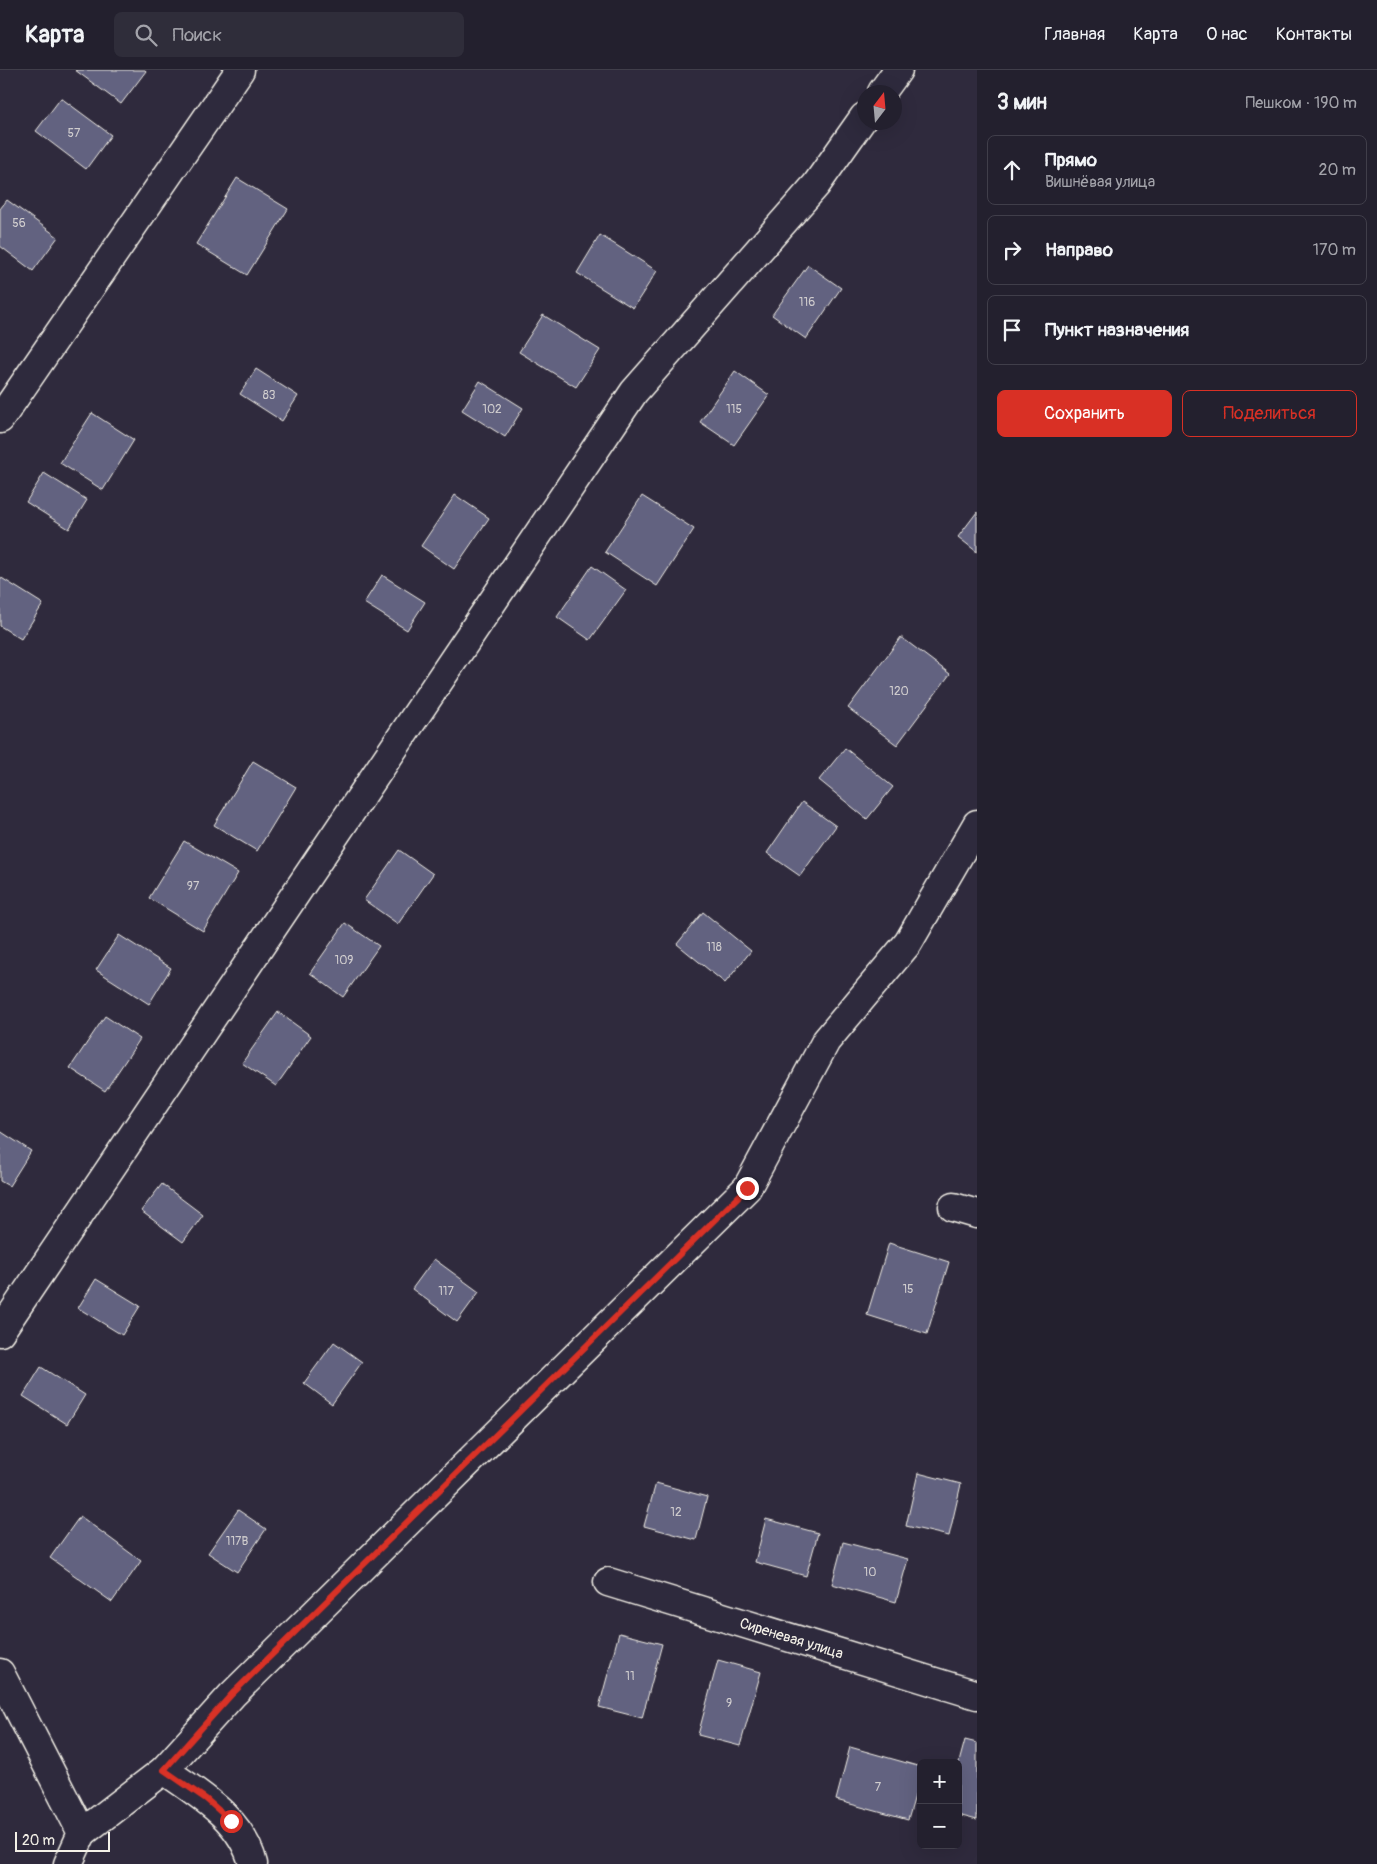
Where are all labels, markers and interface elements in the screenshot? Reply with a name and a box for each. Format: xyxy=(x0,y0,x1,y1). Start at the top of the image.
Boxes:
search box xyxy=(114,12,464,57)
text: Карта xyxy=(25,20,84,49)
icon: search xyxy=(132,21,160,49)
text: Поиск xyxy=(172,23,222,47)
text: Главная xyxy=(1044,23,1105,46)
text: Карта xyxy=(1133,23,1178,46)
text: О нас xyxy=(1206,23,1248,46)
text: Контакты xyxy=(1276,23,1352,46)
north arrow xyxy=(857,85,902,130)
text: 3 мин xyxy=(997,89,1047,116)
text: Пешком · 190 m xyxy=(1246,93,1357,113)
house number: 57 xyxy=(68,126,81,141)
text: Прямо xyxy=(1045,148,1097,172)
icon: ahead xyxy=(998,156,1026,184)
text: 20 m xyxy=(1318,160,1356,180)
text: Вишнёвая улица xyxy=(1045,172,1155,192)
house number: 56 xyxy=(12,216,26,231)
icon: right xyxy=(998,236,1026,264)
text: Направо xyxy=(1045,238,1113,262)
text: 170 m xyxy=(1313,240,1356,260)
house number: 116 xyxy=(799,295,815,310)
icon: arrive xyxy=(998,316,1026,344)
text: Пункт назначения xyxy=(1045,318,1189,342)
house number: 83 xyxy=(263,388,276,403)
button: Сохранить xyxy=(997,390,1172,437)
button: Поделиться xyxy=(1182,390,1357,437)
house number: 102 xyxy=(482,402,502,417)
house number: 115 xyxy=(726,402,742,417)
house number: 120 xyxy=(889,684,909,699)
house number: 97 xyxy=(187,879,200,894)
house number: 118 xyxy=(706,940,722,955)
house number: 109 xyxy=(334,953,354,968)
route end xyxy=(736,1177,759,1200)
house number: 15 xyxy=(902,1282,914,1297)
house number: 117 xyxy=(438,1284,455,1299)
house number: 12 xyxy=(670,1505,682,1520)
house number: 117В xyxy=(226,1534,248,1549)
house number: 10 xyxy=(864,1565,876,1580)
street label: Сиреневая улица xyxy=(737,1614,846,1664)
house number: 11 xyxy=(625,1669,635,1684)
house number: 9 xyxy=(726,1696,732,1711)
map controls xyxy=(917,1759,962,1849)
button: + xyxy=(917,1759,962,1804)
house number: 7 xyxy=(875,1780,882,1795)
button: − xyxy=(917,1804,962,1849)
route start xyxy=(220,1810,243,1833)
scale bar xyxy=(15,1829,110,1852)
text: 20 m xyxy=(22,1832,55,1849)

